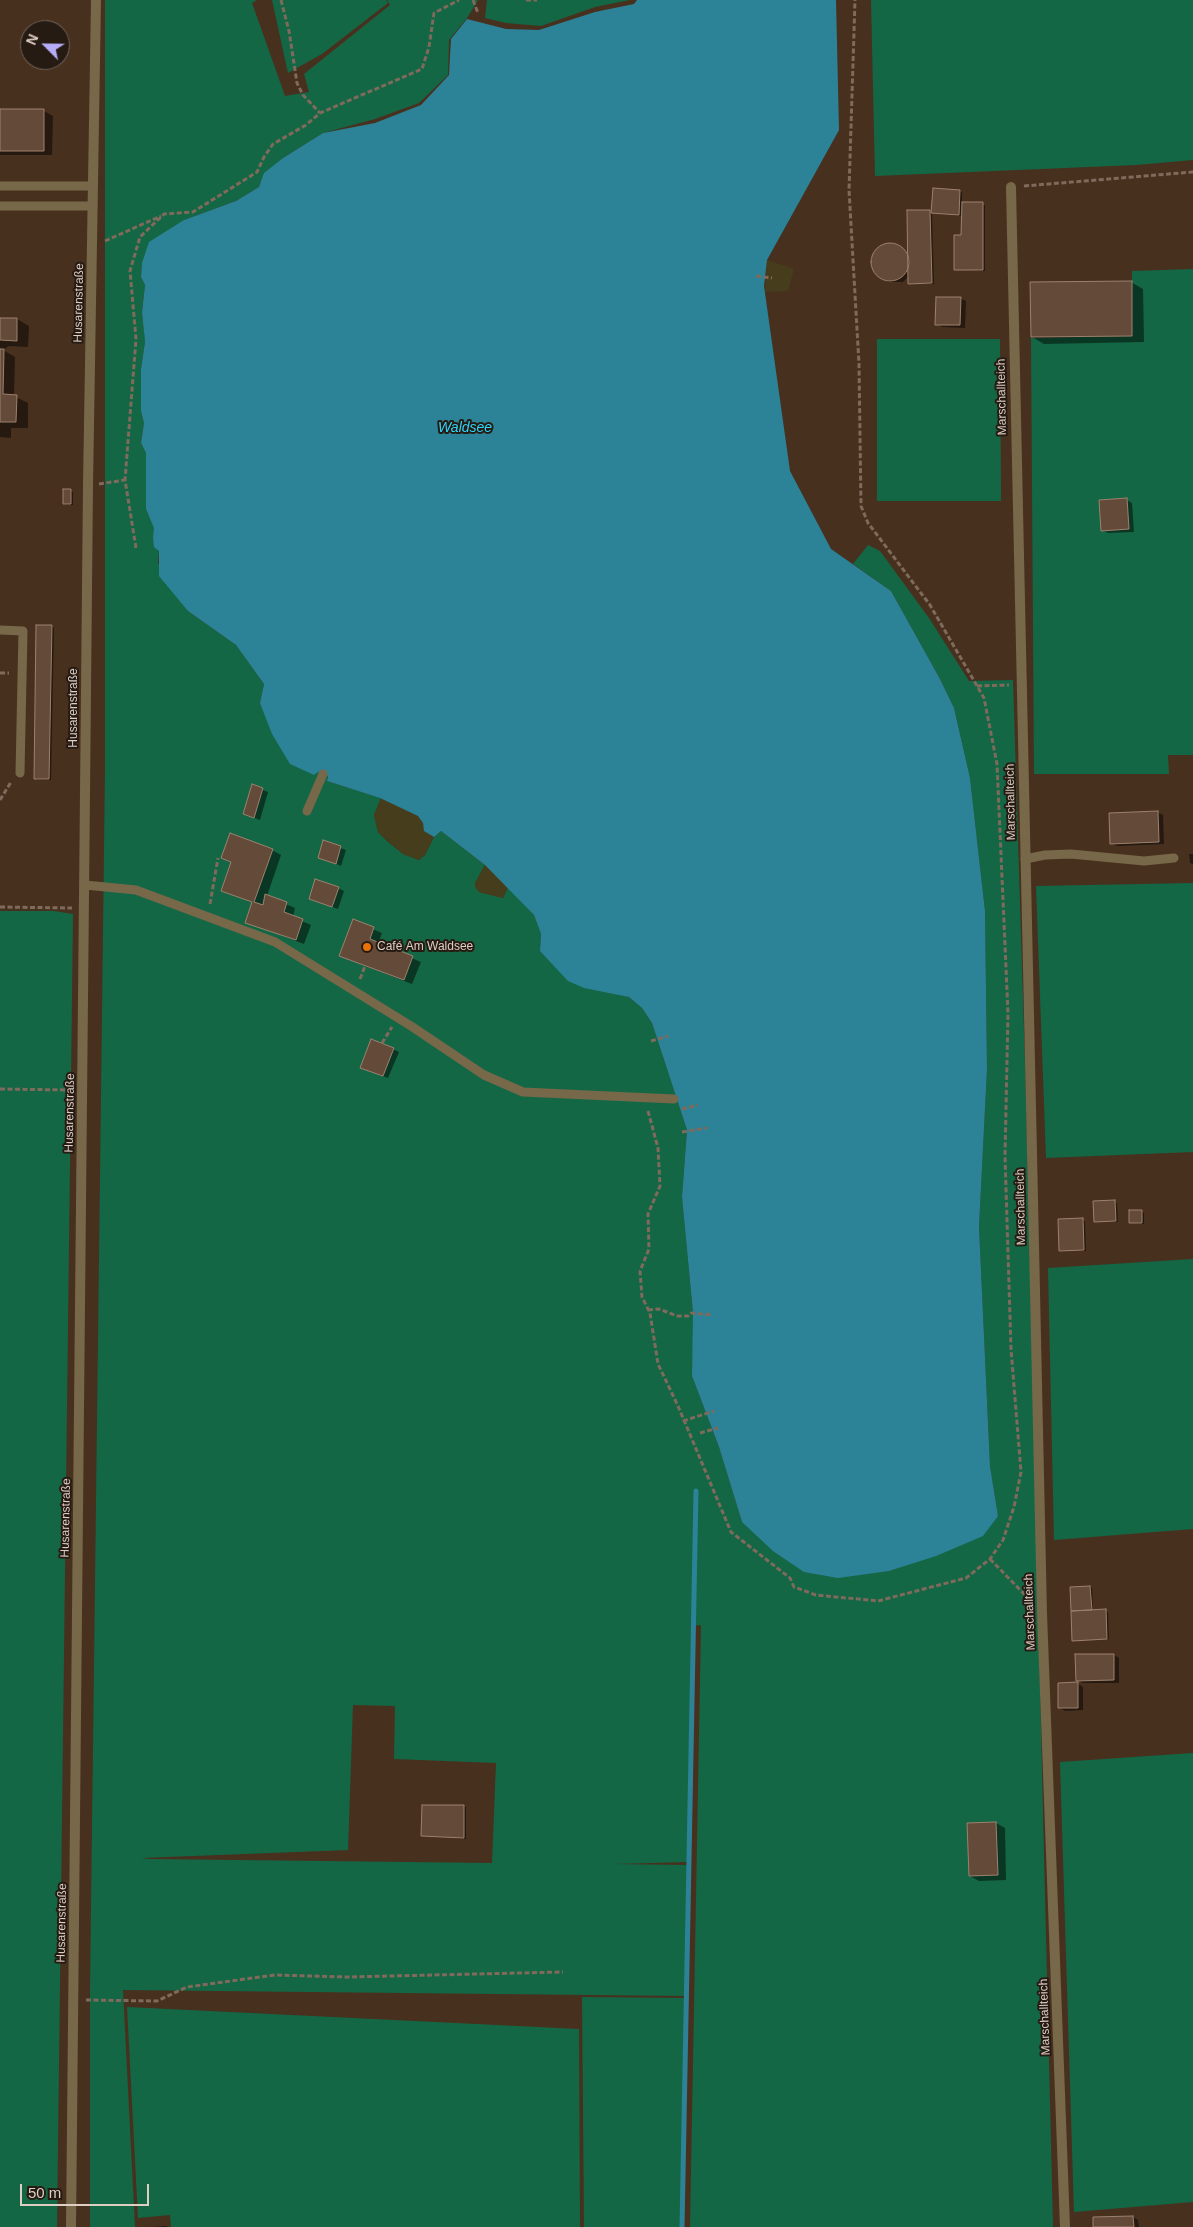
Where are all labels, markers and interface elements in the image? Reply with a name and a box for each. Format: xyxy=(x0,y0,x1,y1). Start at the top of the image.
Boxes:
north arrow xyxy=(20,20,70,70)
text: N xyxy=(23,32,41,47)
street label: Husarenstraße xyxy=(71,263,87,343)
street label: Marschallteich xyxy=(994,359,1010,435)
water label: Waldsee xyxy=(438,420,492,436)
street label: Husarenstraße xyxy=(67,668,81,748)
street label: Marschallteich xyxy=(1003,764,1019,840)
place label: Café Am Waldsee xyxy=(377,940,473,954)
marker: Café Am Waldsee xyxy=(361,941,373,953)
street label: Husarenstraße xyxy=(62,1073,78,1153)
street label: Marschallteich xyxy=(1013,1169,1029,1245)
street label: Husarenstraße xyxy=(58,1478,74,1558)
street label: Marschallteich xyxy=(1021,1573,1039,1651)
street label: Husarenstraße xyxy=(54,1883,70,1963)
street label: Marschallteich xyxy=(1036,1978,1054,2056)
scale bar xyxy=(22,2174,151,2206)
text: 50 m xyxy=(28,2184,61,2201)

